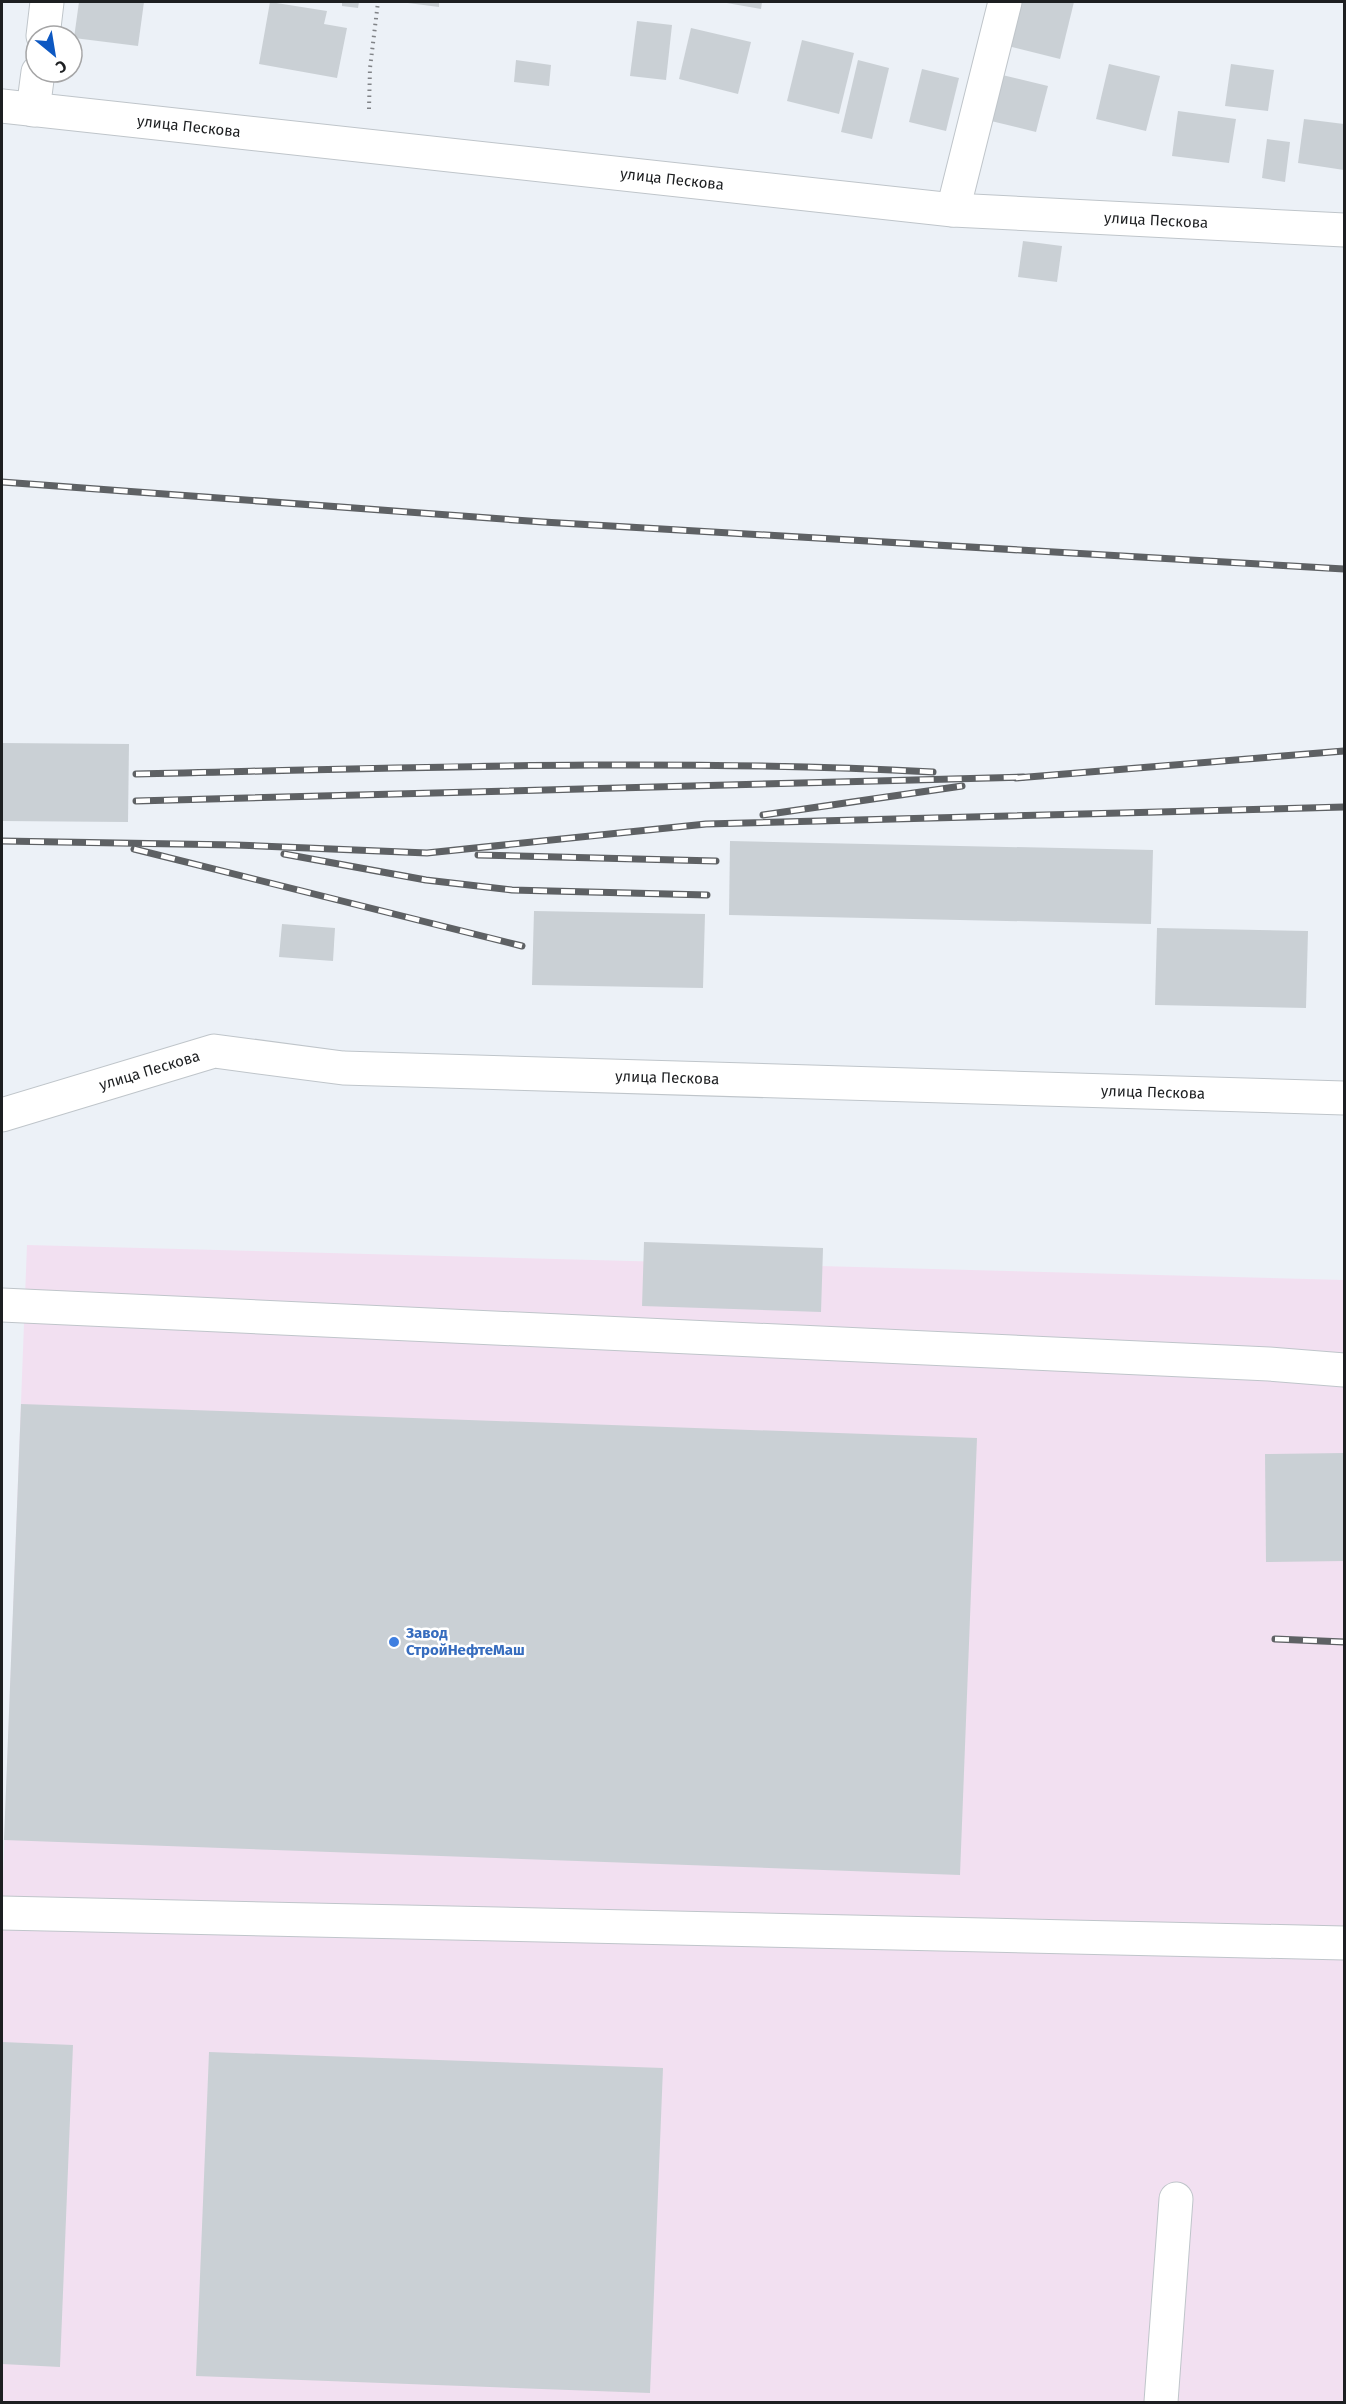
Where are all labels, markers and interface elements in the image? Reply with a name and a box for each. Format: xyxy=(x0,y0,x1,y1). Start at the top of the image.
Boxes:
north arrow xyxy=(24,24,84,84)
text: С xyxy=(52,56,70,77)
street label: улица Пескова xyxy=(136,112,242,141)
street label: улица Пескова xyxy=(619,165,725,194)
street label: улица Пескова xyxy=(1104,209,1209,232)
street label: улица Пескова xyxy=(97,1047,202,1094)
street label: улица Пескова xyxy=(615,1067,720,1088)
street label: улица Пескова xyxy=(1101,1082,1205,1103)
place label: Завод СтройНефтеМаш xyxy=(405,1624,525,1659)
marker: Завод СтройНефтеМаш xyxy=(387,1635,401,1649)

